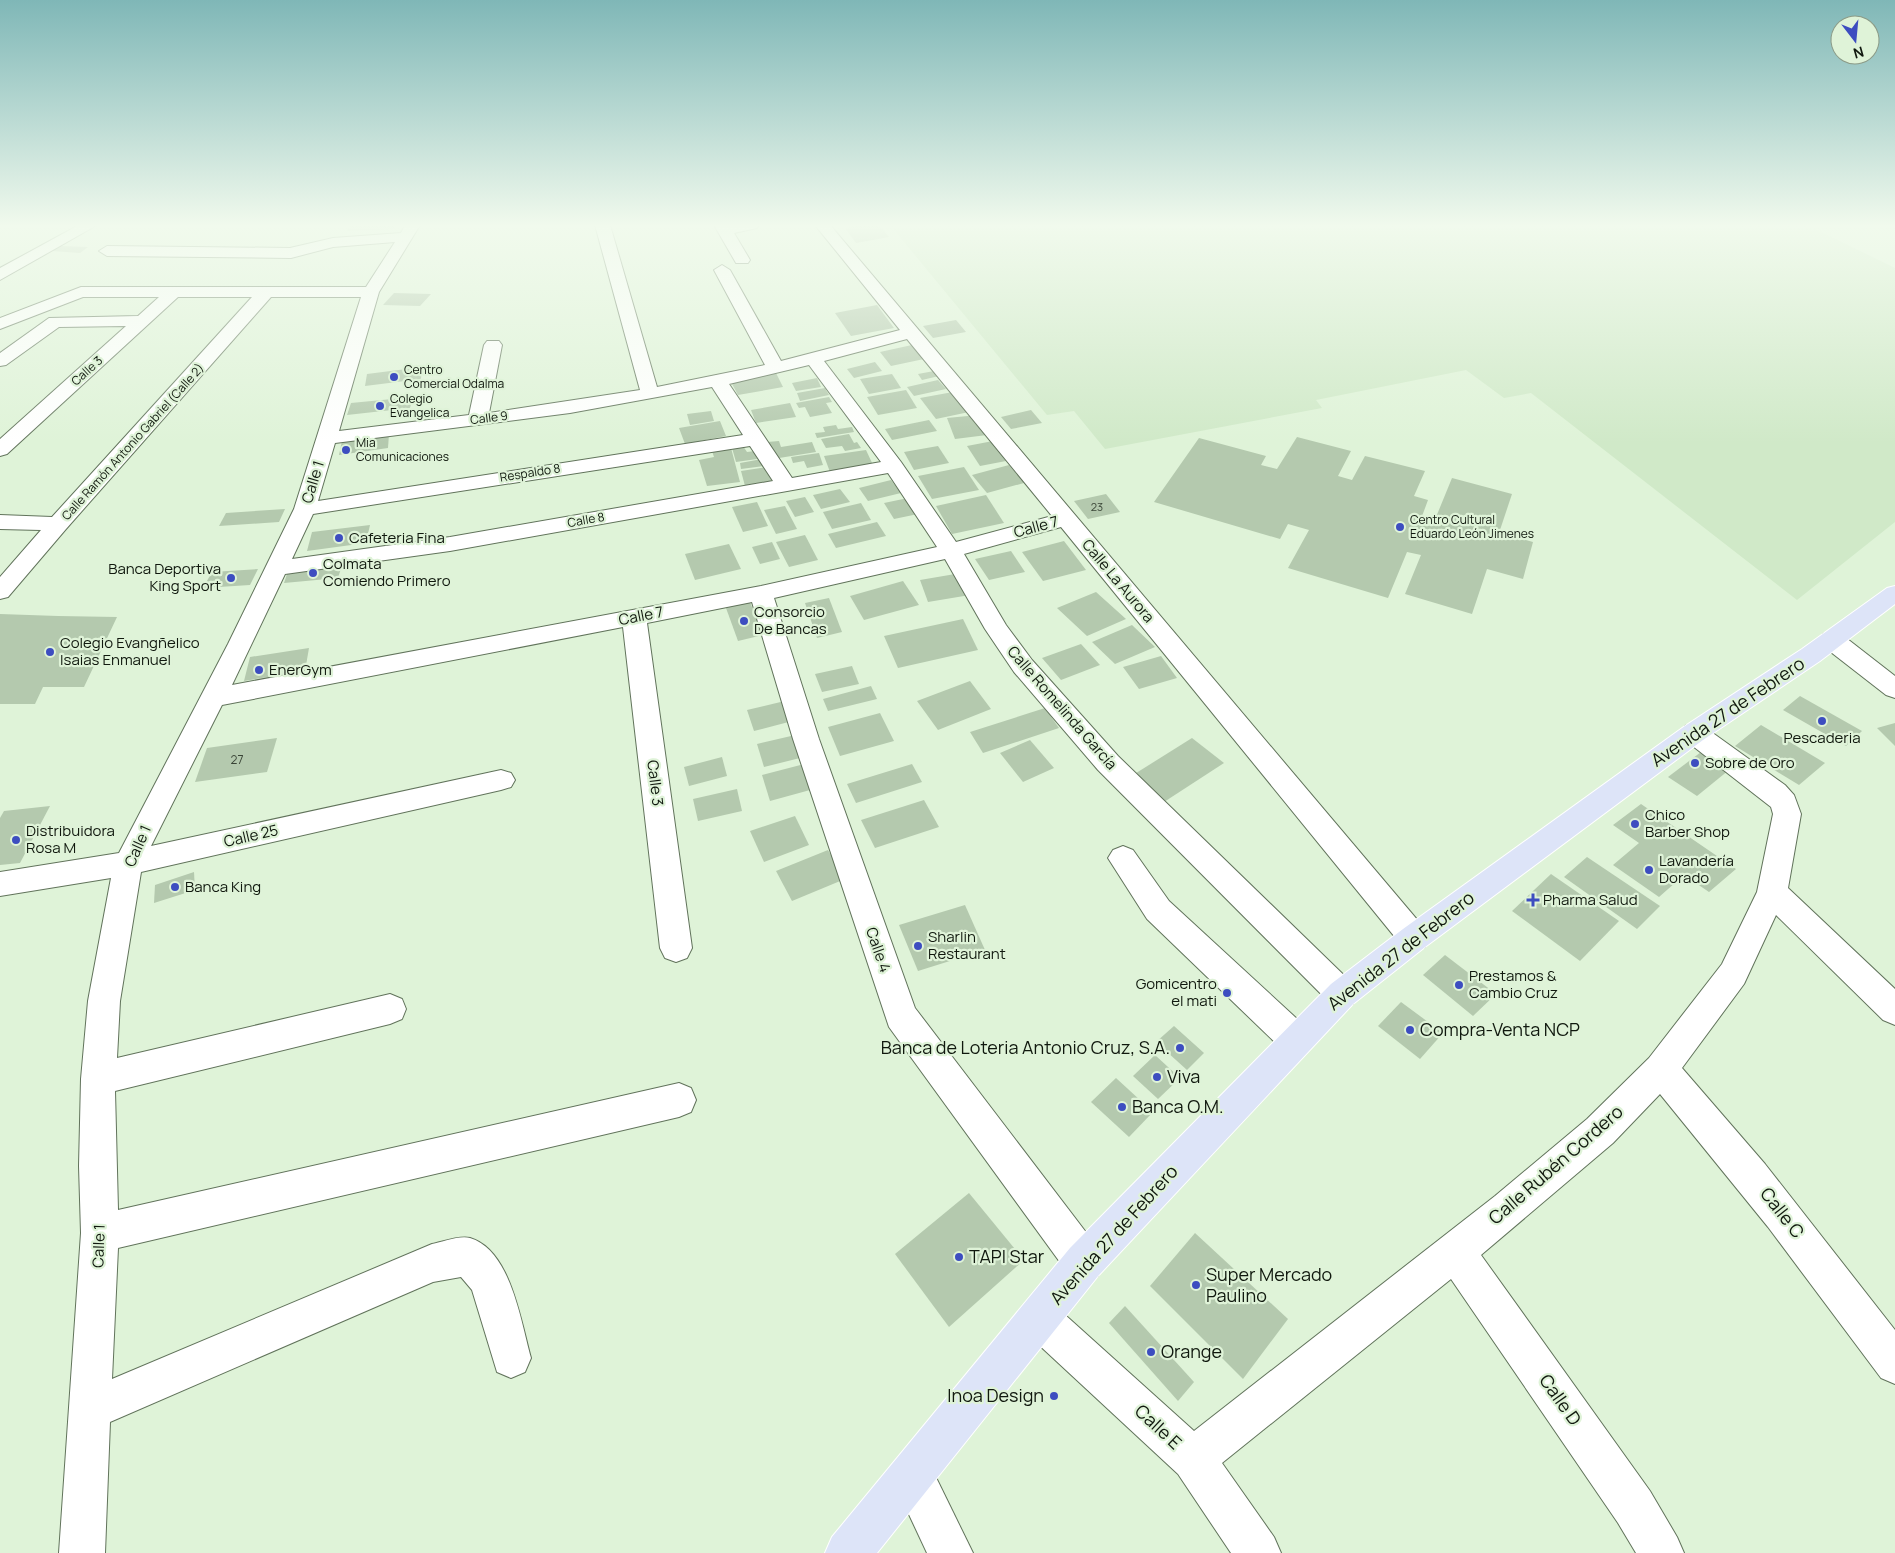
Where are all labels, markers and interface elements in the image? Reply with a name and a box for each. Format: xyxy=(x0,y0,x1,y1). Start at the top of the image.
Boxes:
north arrow xyxy=(1830,15,1880,65)
text: N xyxy=(1851,42,1866,63)
street label: Calle 3 xyxy=(67,352,106,389)
street label: Calle Ramón Antonio Gabriel (Calle 2) xyxy=(58,360,208,524)
place label: Centro Comercial Odalma xyxy=(404,361,504,392)
marker: Centro Comercial Odalma xyxy=(388,371,400,383)
place label: Colegio Evangelica xyxy=(390,390,449,421)
marker: Colegio Evangelica xyxy=(374,400,386,412)
street label: Calle 9 xyxy=(469,407,509,428)
place label: Mia Comunicaciones xyxy=(356,434,449,465)
marker: Mia Comunicaciones xyxy=(340,444,352,456)
street label: Calle 1 xyxy=(296,458,329,506)
street label: Respaldo 8 xyxy=(498,459,561,486)
house number: 23 xyxy=(1091,499,1103,514)
street label: Calle 8 xyxy=(566,508,606,531)
street label: Calle 7 xyxy=(1011,511,1061,543)
place label: Centro Cultural Eduardo León Jimenes xyxy=(1410,511,1534,542)
marker: Centro Cultural Eduardo León Jimenes xyxy=(1394,521,1406,533)
place label: Cafeteria Fina xyxy=(349,527,445,548)
marker: Cafeteria Fina xyxy=(333,532,345,544)
street label: Calle La Aurora xyxy=(1077,535,1159,627)
place label: Colmata Comiendo Primero xyxy=(323,553,451,591)
place label: Banca Deportiva King Sport xyxy=(108,558,221,596)
marker: Colmata Comiendo Primero xyxy=(307,567,319,579)
marker: Banca Deportiva King Sport xyxy=(225,572,237,584)
street label: Calle 7 xyxy=(617,601,665,630)
place label: Consorcio De Bancas xyxy=(754,601,827,639)
marker: Consorcio De Bancas xyxy=(738,615,750,627)
place label: Colegio Evangñelico Isaias Enmanuel xyxy=(60,632,200,670)
street label: Calle Romelinda García xyxy=(1003,641,1122,774)
marker: Colegio Evangñelico Isaias Enmanuel xyxy=(44,646,56,658)
street label: Avenida 27 de Febrero xyxy=(1646,651,1809,772)
place label: EnerGym xyxy=(269,659,332,680)
marker: EnerGym xyxy=(253,664,265,676)
marker: Pescaderia xyxy=(1816,715,1828,727)
place label: Pescaderia xyxy=(1783,727,1861,748)
house number: 27 xyxy=(231,751,243,768)
place label: Sobre de Oro xyxy=(1705,752,1795,773)
marker: Sobre de Oro xyxy=(1689,757,1701,769)
street label: Calle 3 xyxy=(642,759,669,807)
place label: Chico Barber Shop xyxy=(1645,804,1730,842)
marker: Chico Barber Shop xyxy=(1629,818,1641,830)
street label: Calle 25 xyxy=(222,819,280,852)
place label: Distribuidora Rosa M xyxy=(26,820,115,858)
street label: Calle 1 xyxy=(119,822,156,870)
marker: Distribuidora Rosa M xyxy=(10,834,22,846)
place label: Lavandería Dorado xyxy=(1659,850,1734,888)
marker: Lavandería Dorado xyxy=(1643,864,1655,876)
place label: Banca King xyxy=(185,876,261,897)
marker: Banca King xyxy=(169,881,181,893)
street label: Avenida 27 de Febrero xyxy=(1322,885,1479,1015)
place label: Pharma Salud xyxy=(1543,889,1638,910)
marker: Pharma Salud xyxy=(1527,894,1539,906)
street label: Calle 4 xyxy=(861,924,896,975)
place label: Sharlin Restaurant xyxy=(928,926,1006,964)
marker: Sharlin Restaurant xyxy=(912,940,924,952)
place label: Prestamos & Cambio Cruz xyxy=(1469,965,1558,1003)
place label: Gomicentro el mati xyxy=(1136,973,1217,1011)
marker: Prestamos & Cambio Cruz xyxy=(1453,979,1465,991)
marker: Gomicentro el mati xyxy=(1221,987,1233,999)
place label: Compra-Venta NCP xyxy=(1420,1017,1580,1041)
marker: Compra-Venta NCP xyxy=(1404,1024,1416,1036)
place label: Banca de Loteria Antonio Cruz, S.A. xyxy=(881,1035,1170,1059)
marker: Banca de Loteria Antonio Cruz, S.A. xyxy=(1174,1042,1186,1054)
place label: Viva xyxy=(1167,1064,1200,1088)
marker: Viva xyxy=(1151,1071,1163,1083)
place label: Banca O.M. xyxy=(1132,1094,1224,1118)
street label: Calle Rubén Cordero xyxy=(1483,1099,1628,1229)
marker: Banca O.M. xyxy=(1116,1101,1128,1113)
street label: Avenida 27 de Febrero xyxy=(1044,1159,1183,1309)
street label: Calle C xyxy=(1755,1182,1810,1243)
street label: Calle 1 xyxy=(87,1224,110,1268)
place label: TAPI Star xyxy=(969,1244,1045,1268)
marker: TAPI Star xyxy=(953,1251,965,1263)
place label: Super Mercado Paulino xyxy=(1206,1262,1332,1307)
marker: Super Mercado Paulino xyxy=(1190,1279,1202,1291)
place label: Orange xyxy=(1161,1339,1222,1363)
marker: Orange xyxy=(1145,1346,1157,1358)
street label: Calle D xyxy=(1534,1369,1587,1430)
place label: Inoa Design xyxy=(947,1383,1044,1407)
marker: Inoa Design xyxy=(1048,1390,1060,1402)
street label: Calle E xyxy=(1130,1399,1187,1454)

